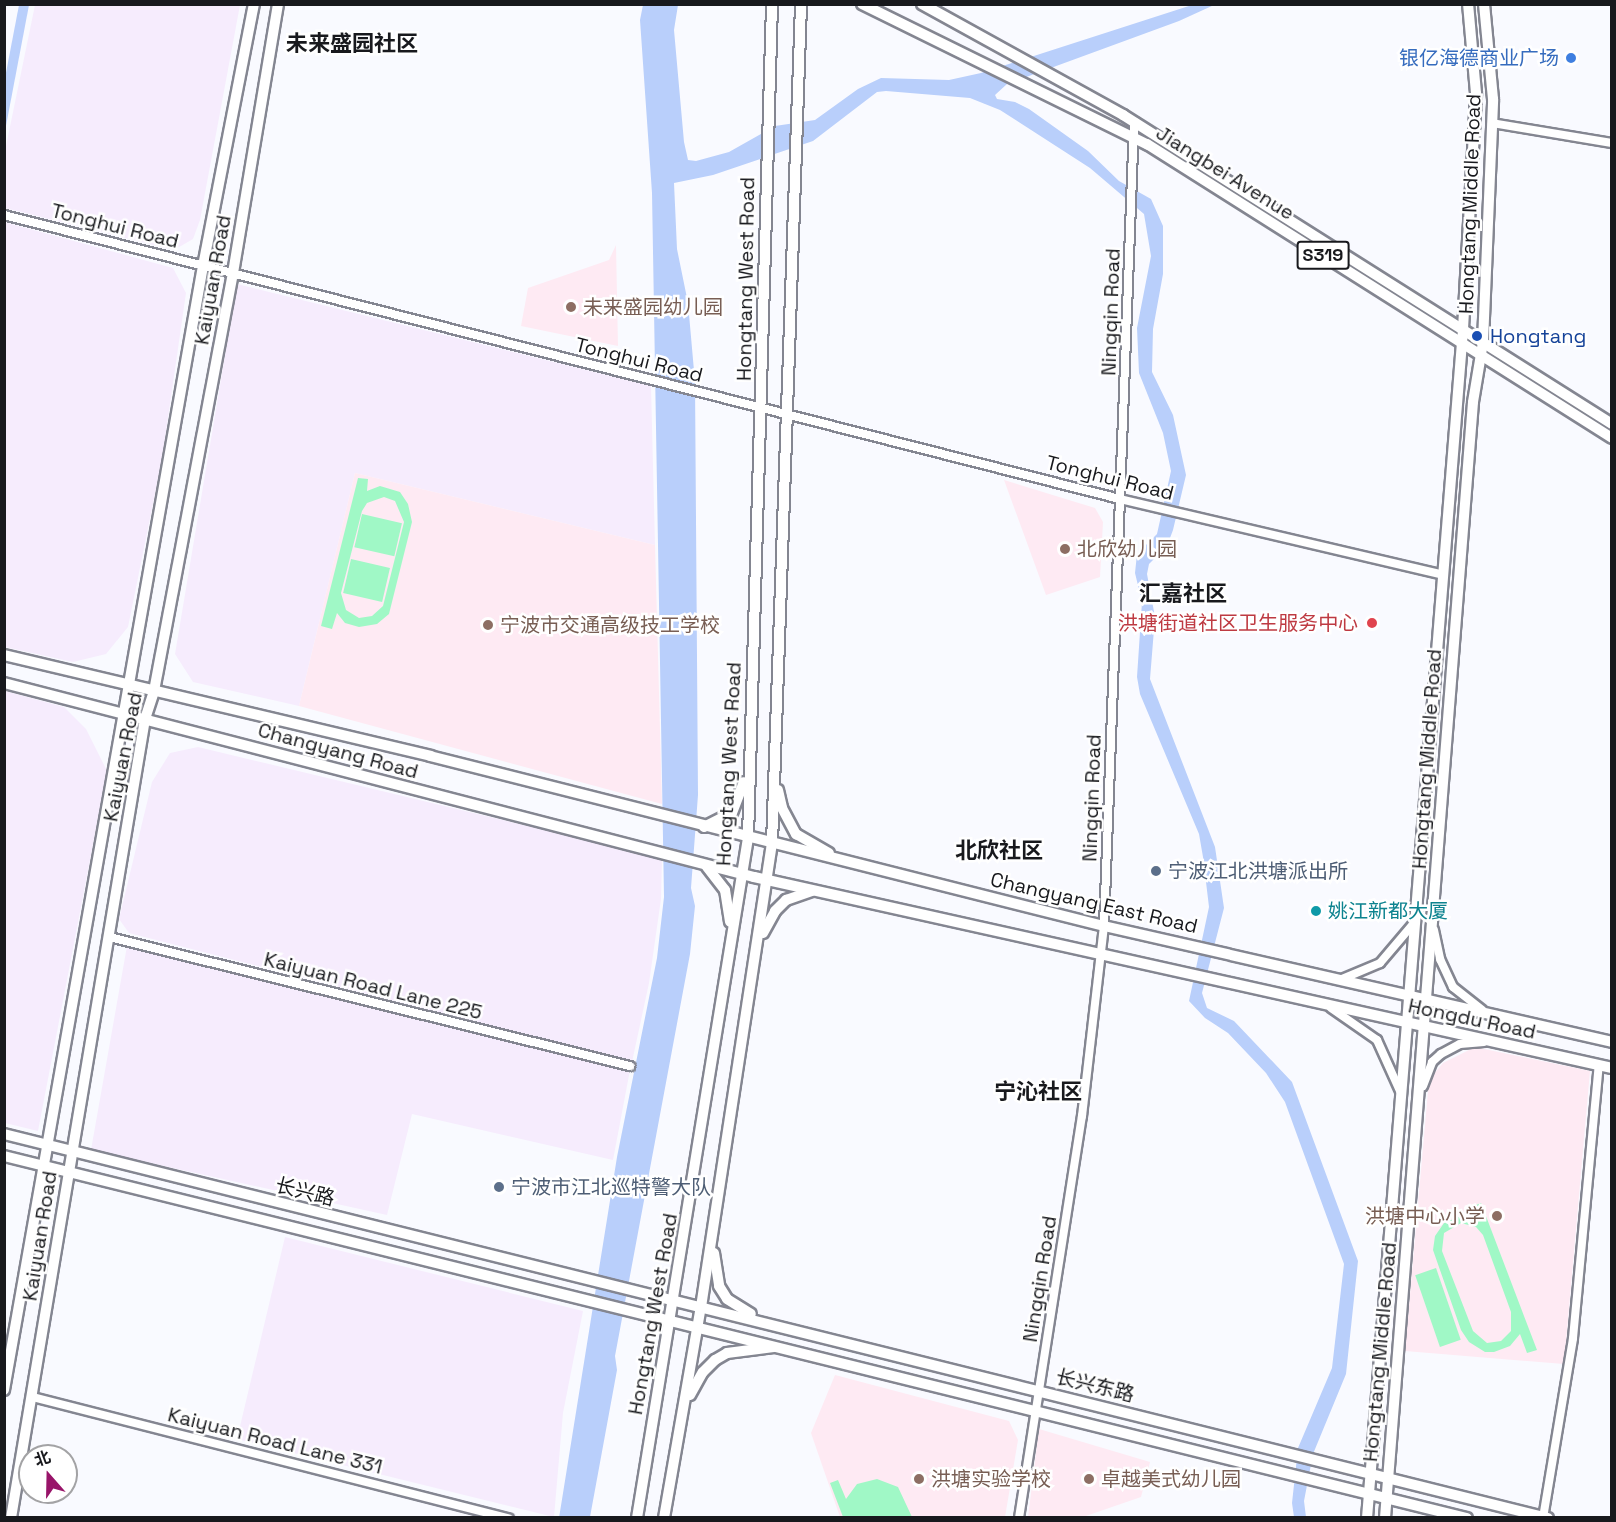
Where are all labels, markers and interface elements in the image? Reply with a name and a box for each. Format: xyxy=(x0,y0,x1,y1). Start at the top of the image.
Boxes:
district label: 未来盛园社区 xyxy=(286,31,418,57)
place label: 银亿海德商业广场 xyxy=(1399,46,1559,70)
marker: 银亿海德商业广场 xyxy=(1564,51,1578,65)
street label: Hongtang Middle Road xyxy=(1454,93,1486,315)
street label: Jiangbei Avenue xyxy=(1151,121,1299,225)
street label: Hongtang West Road xyxy=(732,177,760,381)
street label: Tonghui Road xyxy=(49,199,181,253)
street label: Kaiyuan Road xyxy=(190,213,236,347)
road number: S319 xyxy=(1296,240,1350,270)
street label: Ningqin Road xyxy=(1097,248,1125,376)
place label: 未来盛园幼儿园 xyxy=(583,295,723,319)
marker: 未来盛园幼儿园 xyxy=(564,300,578,314)
place label: Hongtang xyxy=(1490,324,1586,348)
marker: Hongtang xyxy=(1468,327,1486,345)
street label: Tonghui Road xyxy=(573,333,705,387)
street label: Tonghui Road xyxy=(1044,451,1176,505)
place label: 北欣幼儿园 xyxy=(1077,537,1177,561)
marker: 北欣幼儿园 xyxy=(1058,542,1072,556)
district label: 汇嘉社区 xyxy=(1139,581,1227,607)
place label: 洪塘街道社区卫生服务中心 xyxy=(1118,611,1358,635)
place label: 宁波市交通高级技工学校 xyxy=(500,613,720,637)
marker: 洪塘街道社区卫生服务中心 xyxy=(1363,614,1381,632)
marker: 宁波市交通高级技工学校 xyxy=(481,618,495,632)
street label: Hongtang Middle Road xyxy=(1407,648,1447,870)
street label: Hongtang West Road xyxy=(712,661,746,867)
street label: Kaiyuan Road xyxy=(99,690,147,824)
street label: Changyang Road xyxy=(255,718,421,784)
street label: Ningqin Road xyxy=(1078,734,1106,862)
district label: 北欣社区 xyxy=(955,838,1043,864)
place label: 宁波江北洪塘派出所 xyxy=(1168,859,1348,883)
marker: 宁波江北洪塘派出所 xyxy=(1149,864,1163,878)
street label: Changyang East Road xyxy=(988,867,1200,939)
place label: 姚江新都大厦 xyxy=(1328,899,1448,923)
marker: 姚江新都大厦 xyxy=(1309,904,1323,918)
street label: Kaiyuan Road Lane 225 xyxy=(261,947,485,1025)
street label: Hongdu Road xyxy=(1406,994,1538,1044)
district label: 宁沁社区 xyxy=(994,1079,1082,1105)
street label: Kaiyuan Road xyxy=(18,1169,62,1303)
street label: 长兴路 xyxy=(273,1173,337,1211)
place label: 宁波市江北巡特警大队 xyxy=(511,1175,711,1199)
marker: 宁波市江北巡特警大队 xyxy=(492,1180,506,1194)
place label: 洪塘中心小学 xyxy=(1365,1204,1485,1228)
marker: 洪塘中心小学 xyxy=(1490,1209,1504,1223)
street label: Hongtang West Road xyxy=(623,1211,683,1417)
street label: Ningqin Road xyxy=(1018,1214,1062,1344)
street label: Hongtang Middle Road xyxy=(1358,1241,1402,1463)
street label: 长兴东路 xyxy=(1053,1365,1137,1407)
street label: Kaiyuan Road Lane 331 xyxy=(165,1403,385,1479)
north arrow xyxy=(18,1444,78,1504)
text: 北 xyxy=(31,1446,53,1471)
place label: 洪塘实验学校 xyxy=(931,1467,1051,1491)
place label: 卓越美式幼儿园 xyxy=(1101,1467,1241,1491)
marker: 洪塘实验学校 xyxy=(912,1472,926,1486)
marker: 卓越美式幼儿园 xyxy=(1082,1472,1096,1486)

